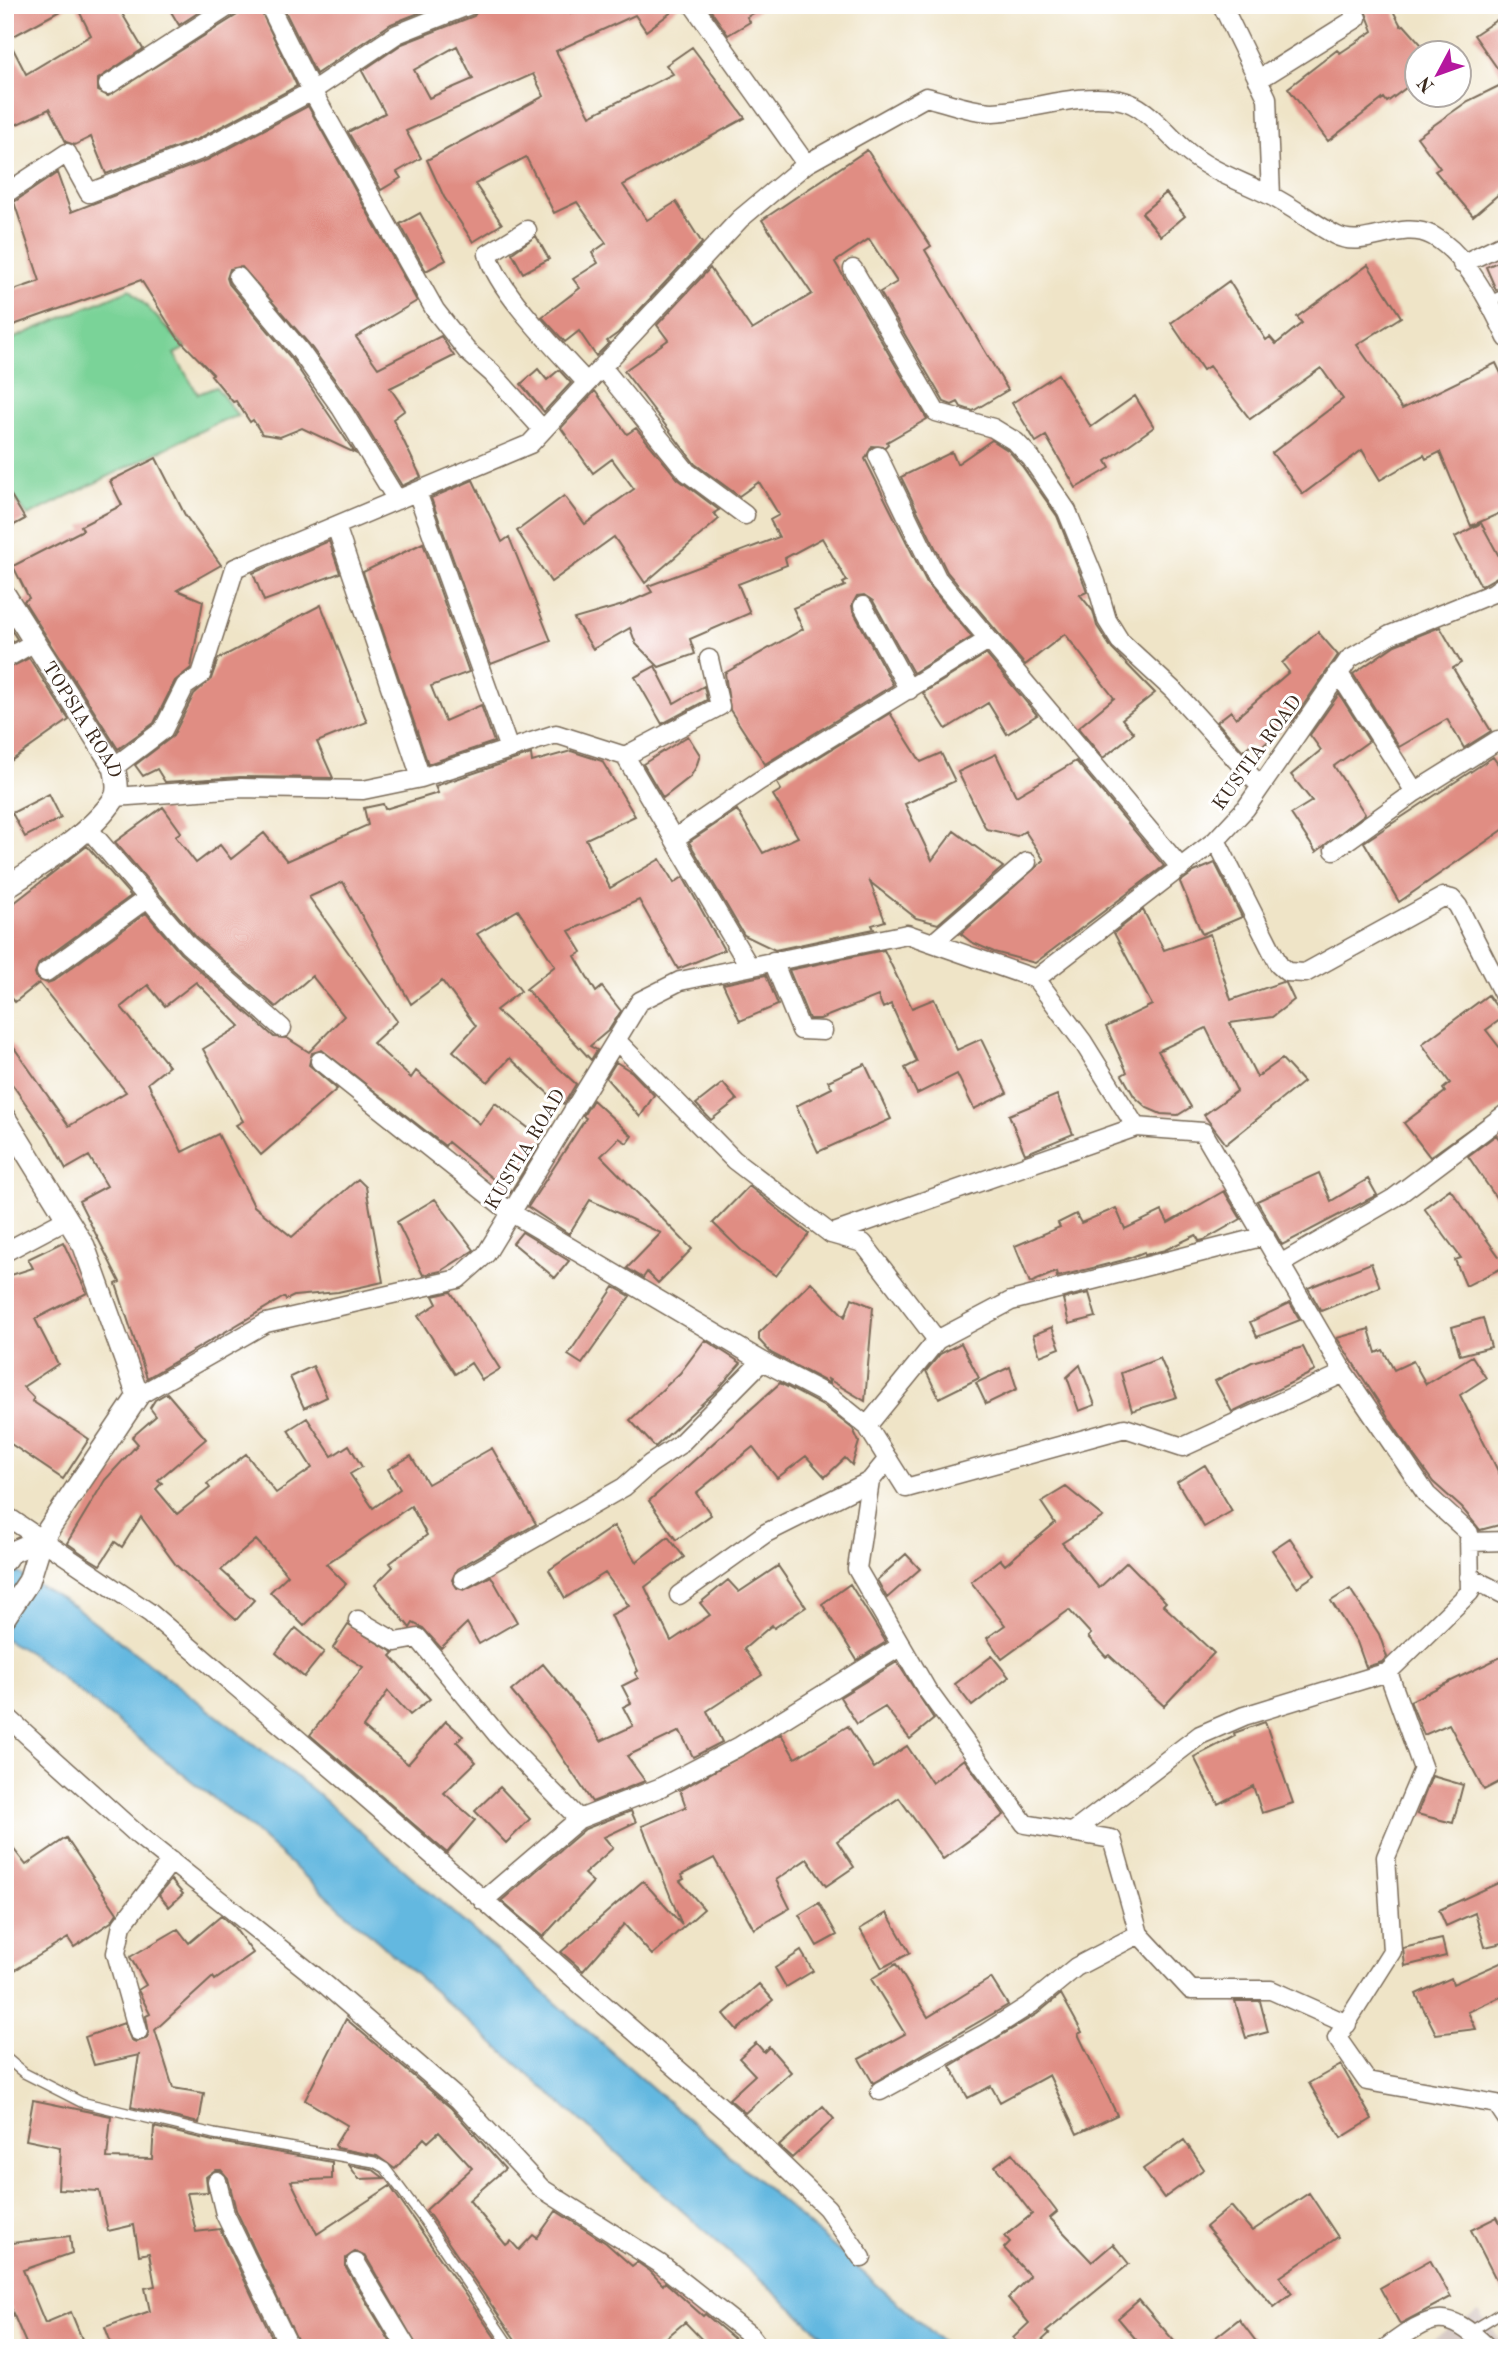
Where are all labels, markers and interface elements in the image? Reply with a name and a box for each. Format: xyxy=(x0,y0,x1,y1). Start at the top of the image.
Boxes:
north arrow xyxy=(1404,38,1474,108)
text: N xyxy=(1415,71,1439,95)
street label: TOPSIA ROAD xyxy=(38,659,123,780)
street label: KUSTIA ROAD xyxy=(1210,692,1306,814)
street label: KUSTIA ROAD xyxy=(483,1087,570,1214)

